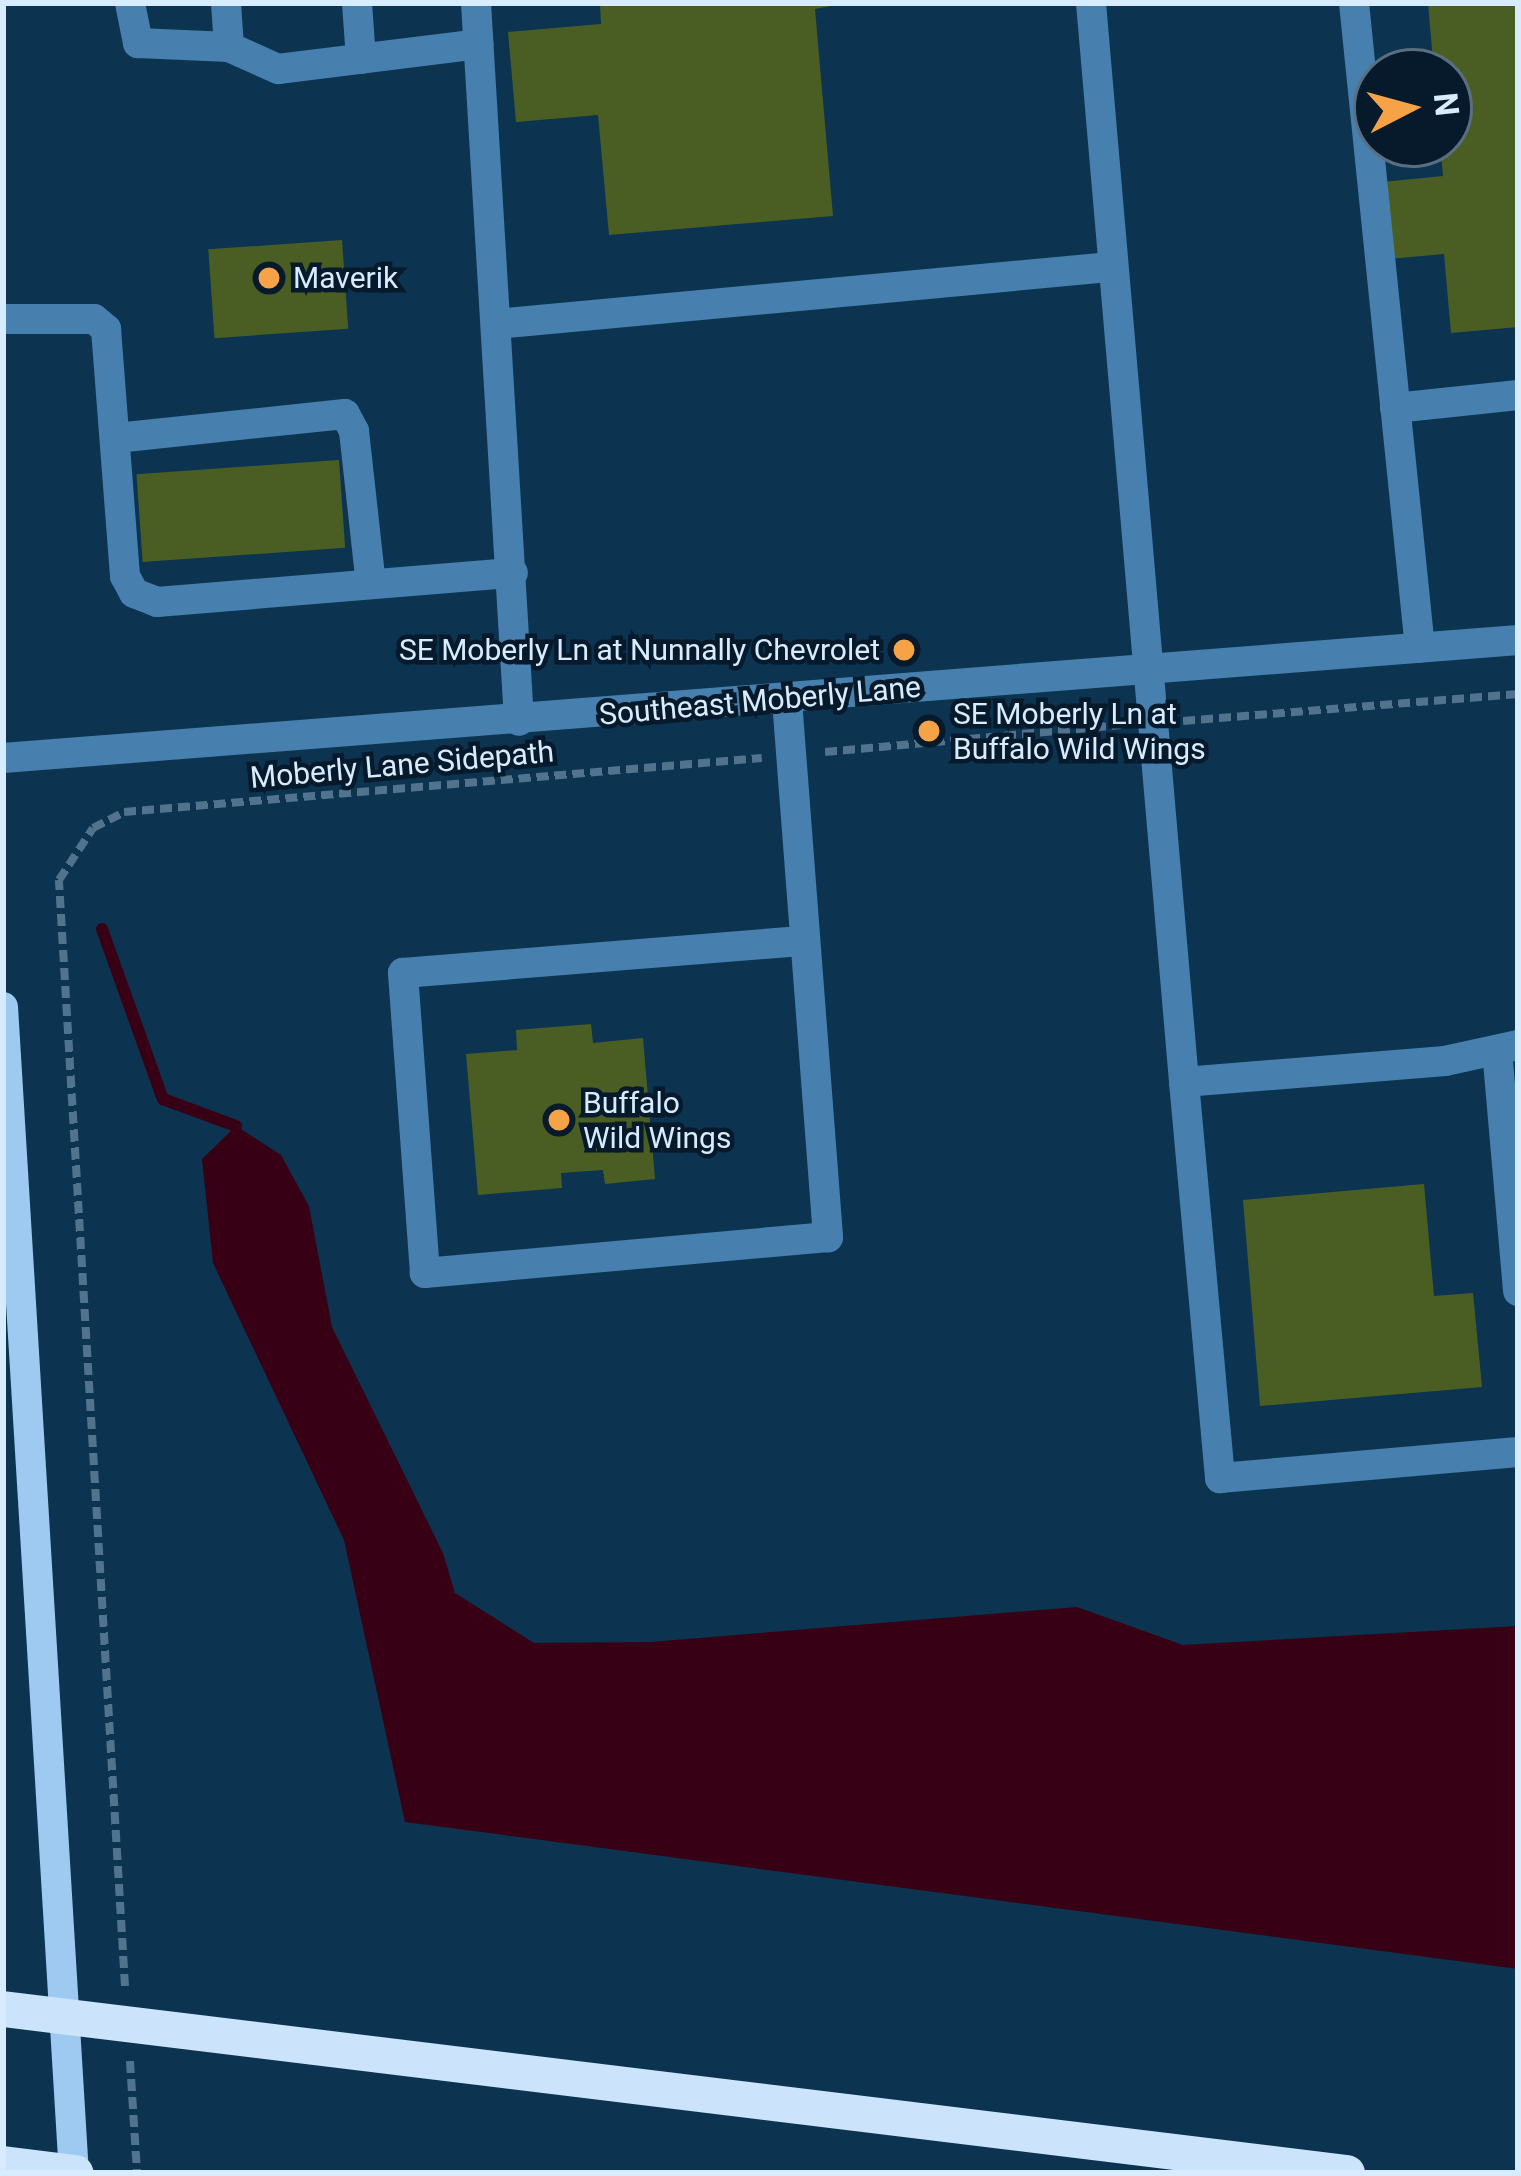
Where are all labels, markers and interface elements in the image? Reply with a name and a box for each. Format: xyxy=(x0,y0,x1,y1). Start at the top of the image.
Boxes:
north arrow xyxy=(1353,48,1473,168)
text: N xyxy=(1426,91,1467,118)
place label: Maverik xyxy=(293,260,398,296)
marker: Maverik xyxy=(256,265,282,291)
place label: SE Moberly Ln at Nunnally Chevrolet xyxy=(399,632,880,668)
marker: SE Moberly Ln at Nunnally Chevrolet xyxy=(891,637,917,663)
street label: Southeast Moberly Lane xyxy=(598,669,922,733)
place label: SE Moberly Ln at Buffalo Wild Wings xyxy=(953,696,1206,766)
marker: SE Moberly Ln at Buffalo Wild Wings xyxy=(916,718,942,744)
street label: Moberly Lane Sidepath xyxy=(249,734,555,796)
place label: Buffalo Wild Wings xyxy=(583,1085,731,1156)
marker: Buffalo Wild Wings xyxy=(546,1107,572,1133)

